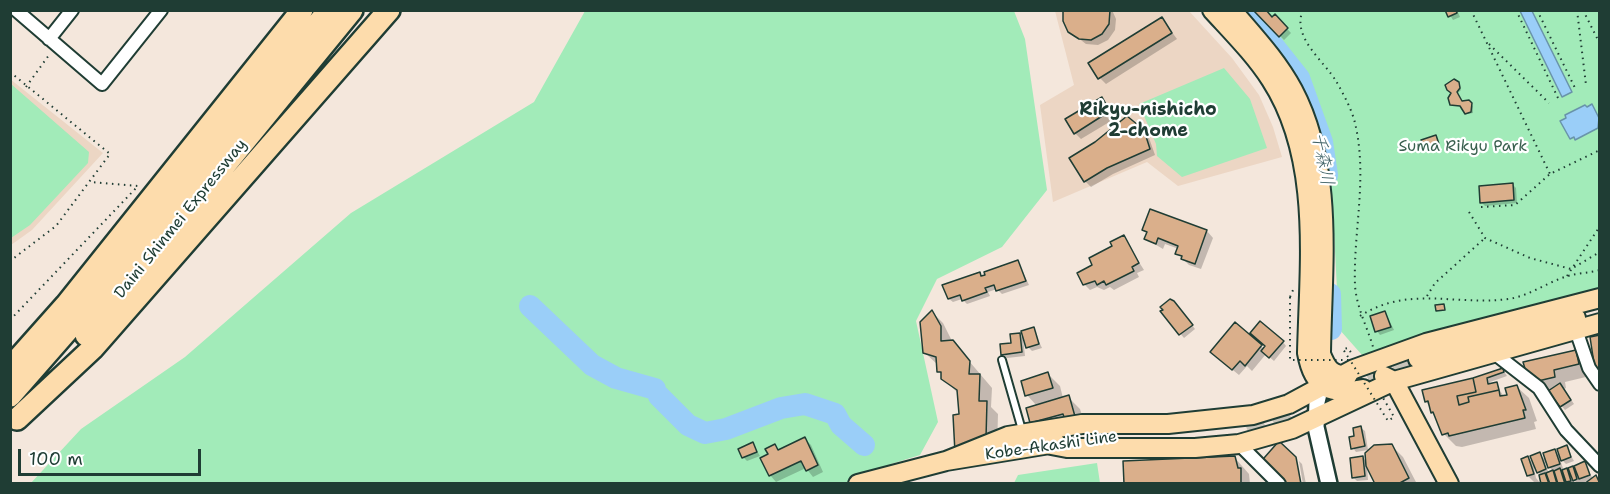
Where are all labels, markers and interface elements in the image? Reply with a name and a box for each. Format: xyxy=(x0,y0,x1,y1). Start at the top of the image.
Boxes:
district label: Rikyu-nishicho 2-chome xyxy=(1079,99,1217,142)
water label: 千森川 xyxy=(1306,130,1338,188)
street label: Daini Shinmei Expressway xyxy=(111,135,251,303)
park label: Suma Rikyu Park xyxy=(1398,137,1528,157)
street label: Kobe-Akashi Line xyxy=(984,427,1118,465)
scale bar xyxy=(21,437,204,475)
text: 100 m xyxy=(29,447,83,471)

